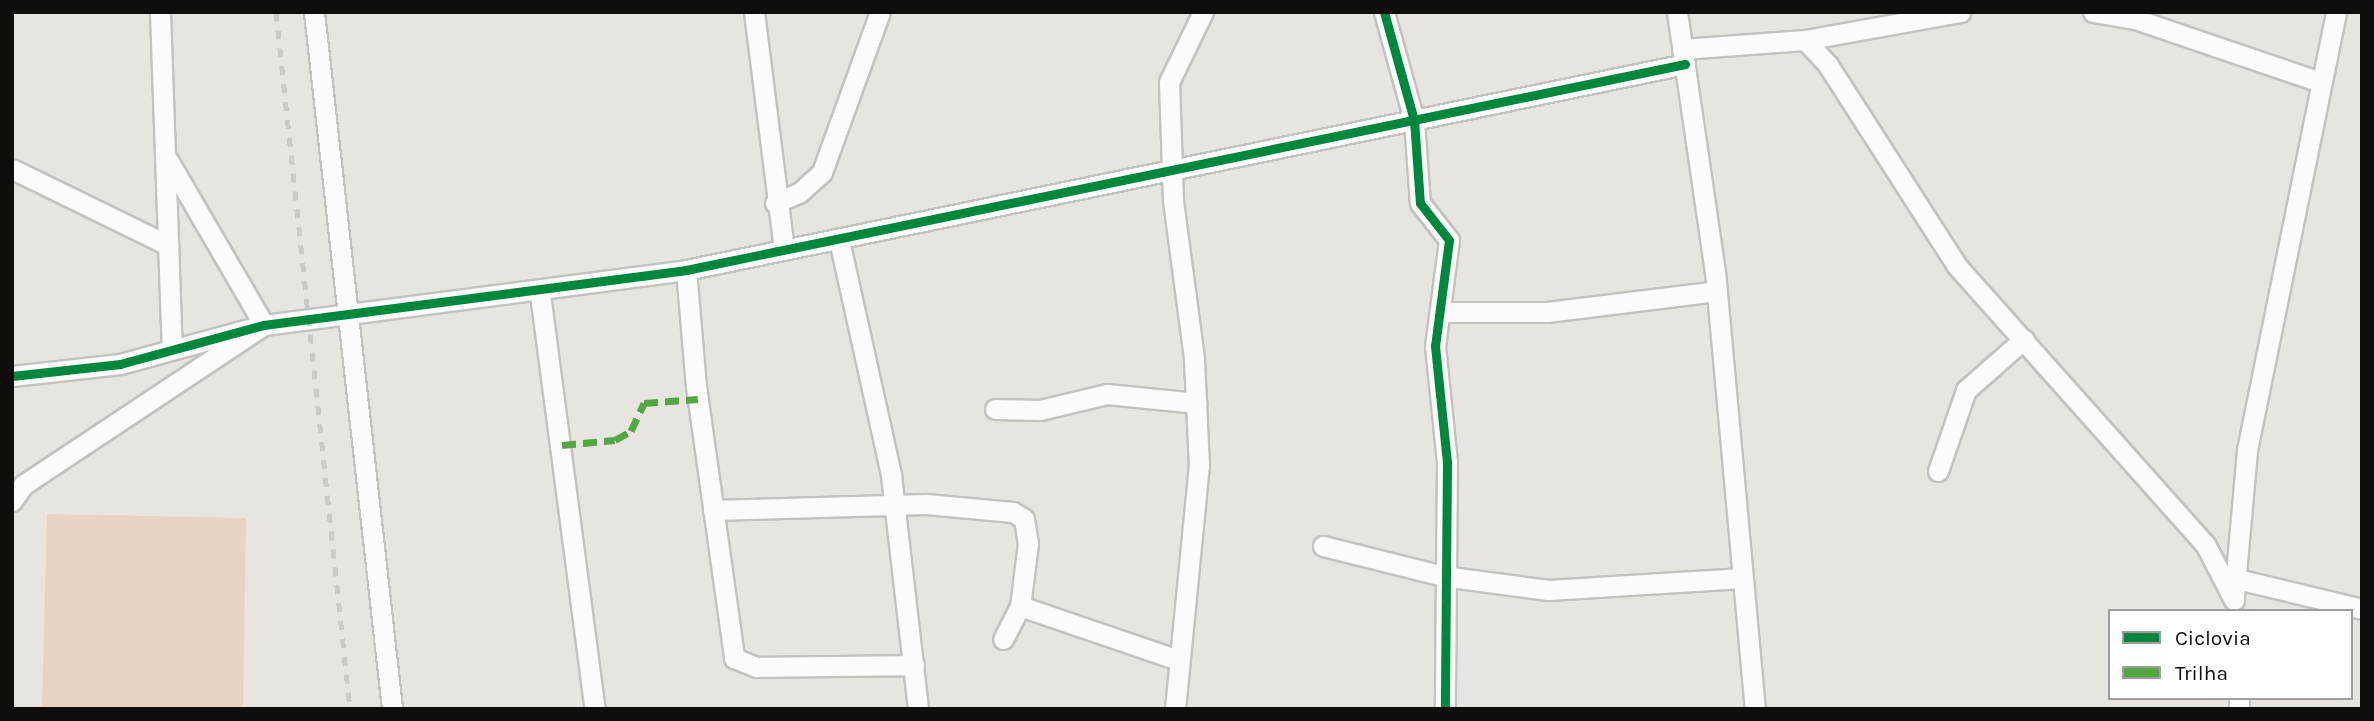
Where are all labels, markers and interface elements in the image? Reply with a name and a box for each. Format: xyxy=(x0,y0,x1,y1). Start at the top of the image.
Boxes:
legend xyxy=(2108,609,2353,700)
text: Ciclovia xyxy=(2175,626,2251,650)
text: Trilha xyxy=(2175,661,2228,685)

